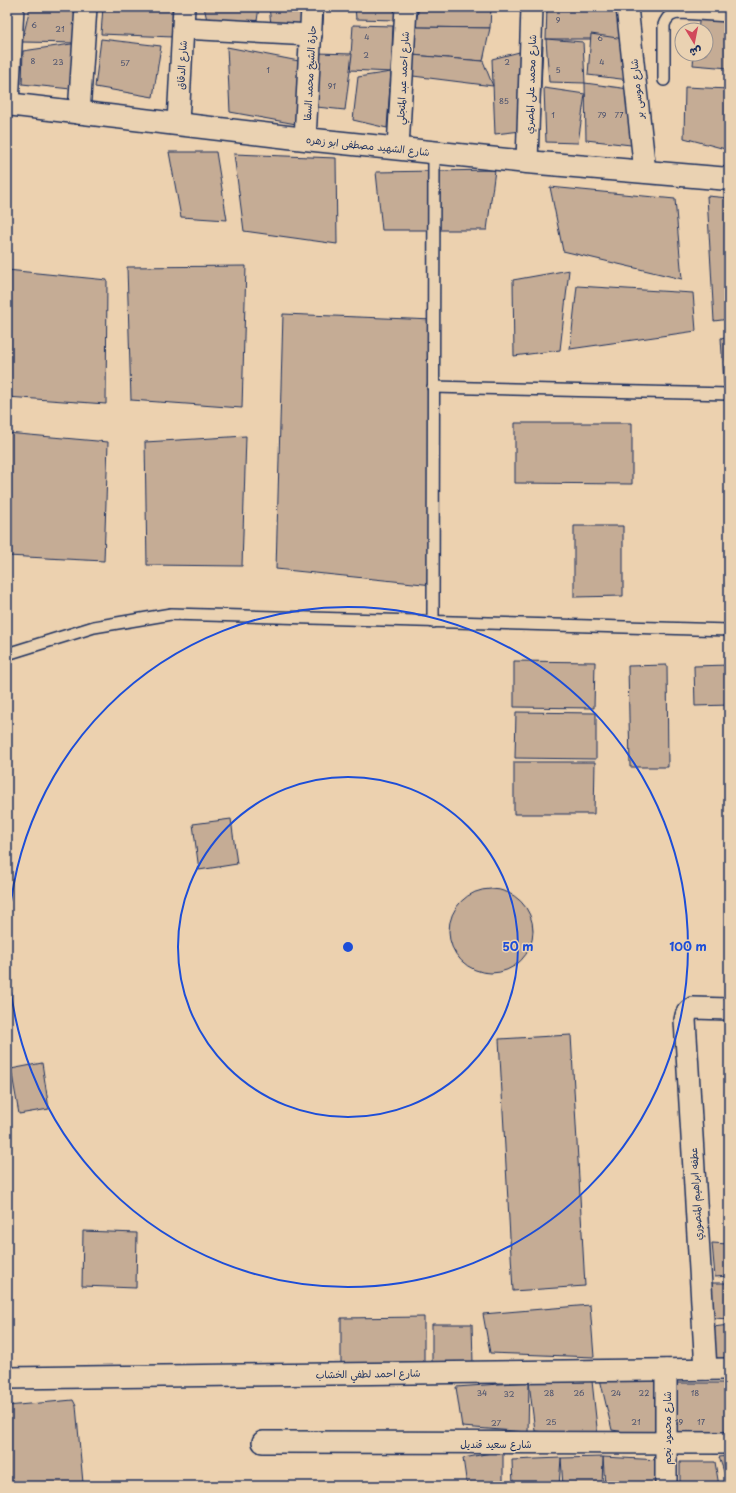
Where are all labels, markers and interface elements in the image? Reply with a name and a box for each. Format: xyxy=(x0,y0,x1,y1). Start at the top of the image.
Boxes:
house number: 9 xyxy=(556,14,561,26)
house number: 6 xyxy=(31,19,37,31)
north arrow xyxy=(674,22,714,62)
house number: 21 xyxy=(55,23,65,35)
street label: حارة الشيخ محمد السقا xyxy=(299,25,320,121)
house number: 4 xyxy=(364,31,370,43)
street label: شارع احمد عبد المتجلي xyxy=(392,31,415,125)
house number: 6 xyxy=(597,32,603,44)
street label: شارع محمد على المصري xyxy=(521,34,541,134)
street label: شارع الدقاق xyxy=(172,40,191,90)
text: ش xyxy=(688,43,703,62)
house number: 2 xyxy=(363,49,369,61)
house number: 8 xyxy=(31,55,36,67)
house number: 23 xyxy=(53,56,63,68)
house number: 2 xyxy=(504,56,510,68)
house number: 4 xyxy=(599,56,605,68)
house number: 57 xyxy=(120,57,130,69)
street label: شارع موسى بر xyxy=(625,58,648,121)
house number: 1 xyxy=(266,64,270,76)
house number: 5 xyxy=(555,64,561,76)
house number: 91 xyxy=(328,80,337,92)
house number: 85 xyxy=(499,95,509,107)
house number: 1 xyxy=(551,109,555,121)
house number: 79 xyxy=(597,109,607,121)
house number: 77 xyxy=(615,109,624,121)
street label: شارع الشهيد مصطفى ابو زهره xyxy=(305,131,431,160)
text: 50 m xyxy=(502,937,534,955)
text: 100 m xyxy=(669,937,707,955)
centre of rings xyxy=(341,940,355,954)
street label: عطفه ابراهيم المنصوري xyxy=(685,1147,707,1241)
street label: شارع احمد لطفي الخشاب xyxy=(315,1365,421,1384)
house number: 34 xyxy=(477,1387,487,1399)
house number: 28 xyxy=(544,1387,554,1399)
house number: 26 xyxy=(574,1387,585,1399)
house number: 24 xyxy=(611,1387,621,1399)
house number: 22 xyxy=(639,1387,649,1399)
house number: 18 xyxy=(691,1387,699,1399)
house number: 32 xyxy=(504,1388,515,1400)
street label: شارع محمود نجم xyxy=(659,1391,675,1465)
house number: 25 xyxy=(546,1416,556,1428)
house number: 21 xyxy=(631,1416,641,1428)
house number: 19 xyxy=(675,1416,683,1428)
house number: 17 xyxy=(697,1416,706,1428)
house number: 27 xyxy=(491,1417,501,1429)
street label: شارع سعيد قنديل xyxy=(460,1436,532,1452)

